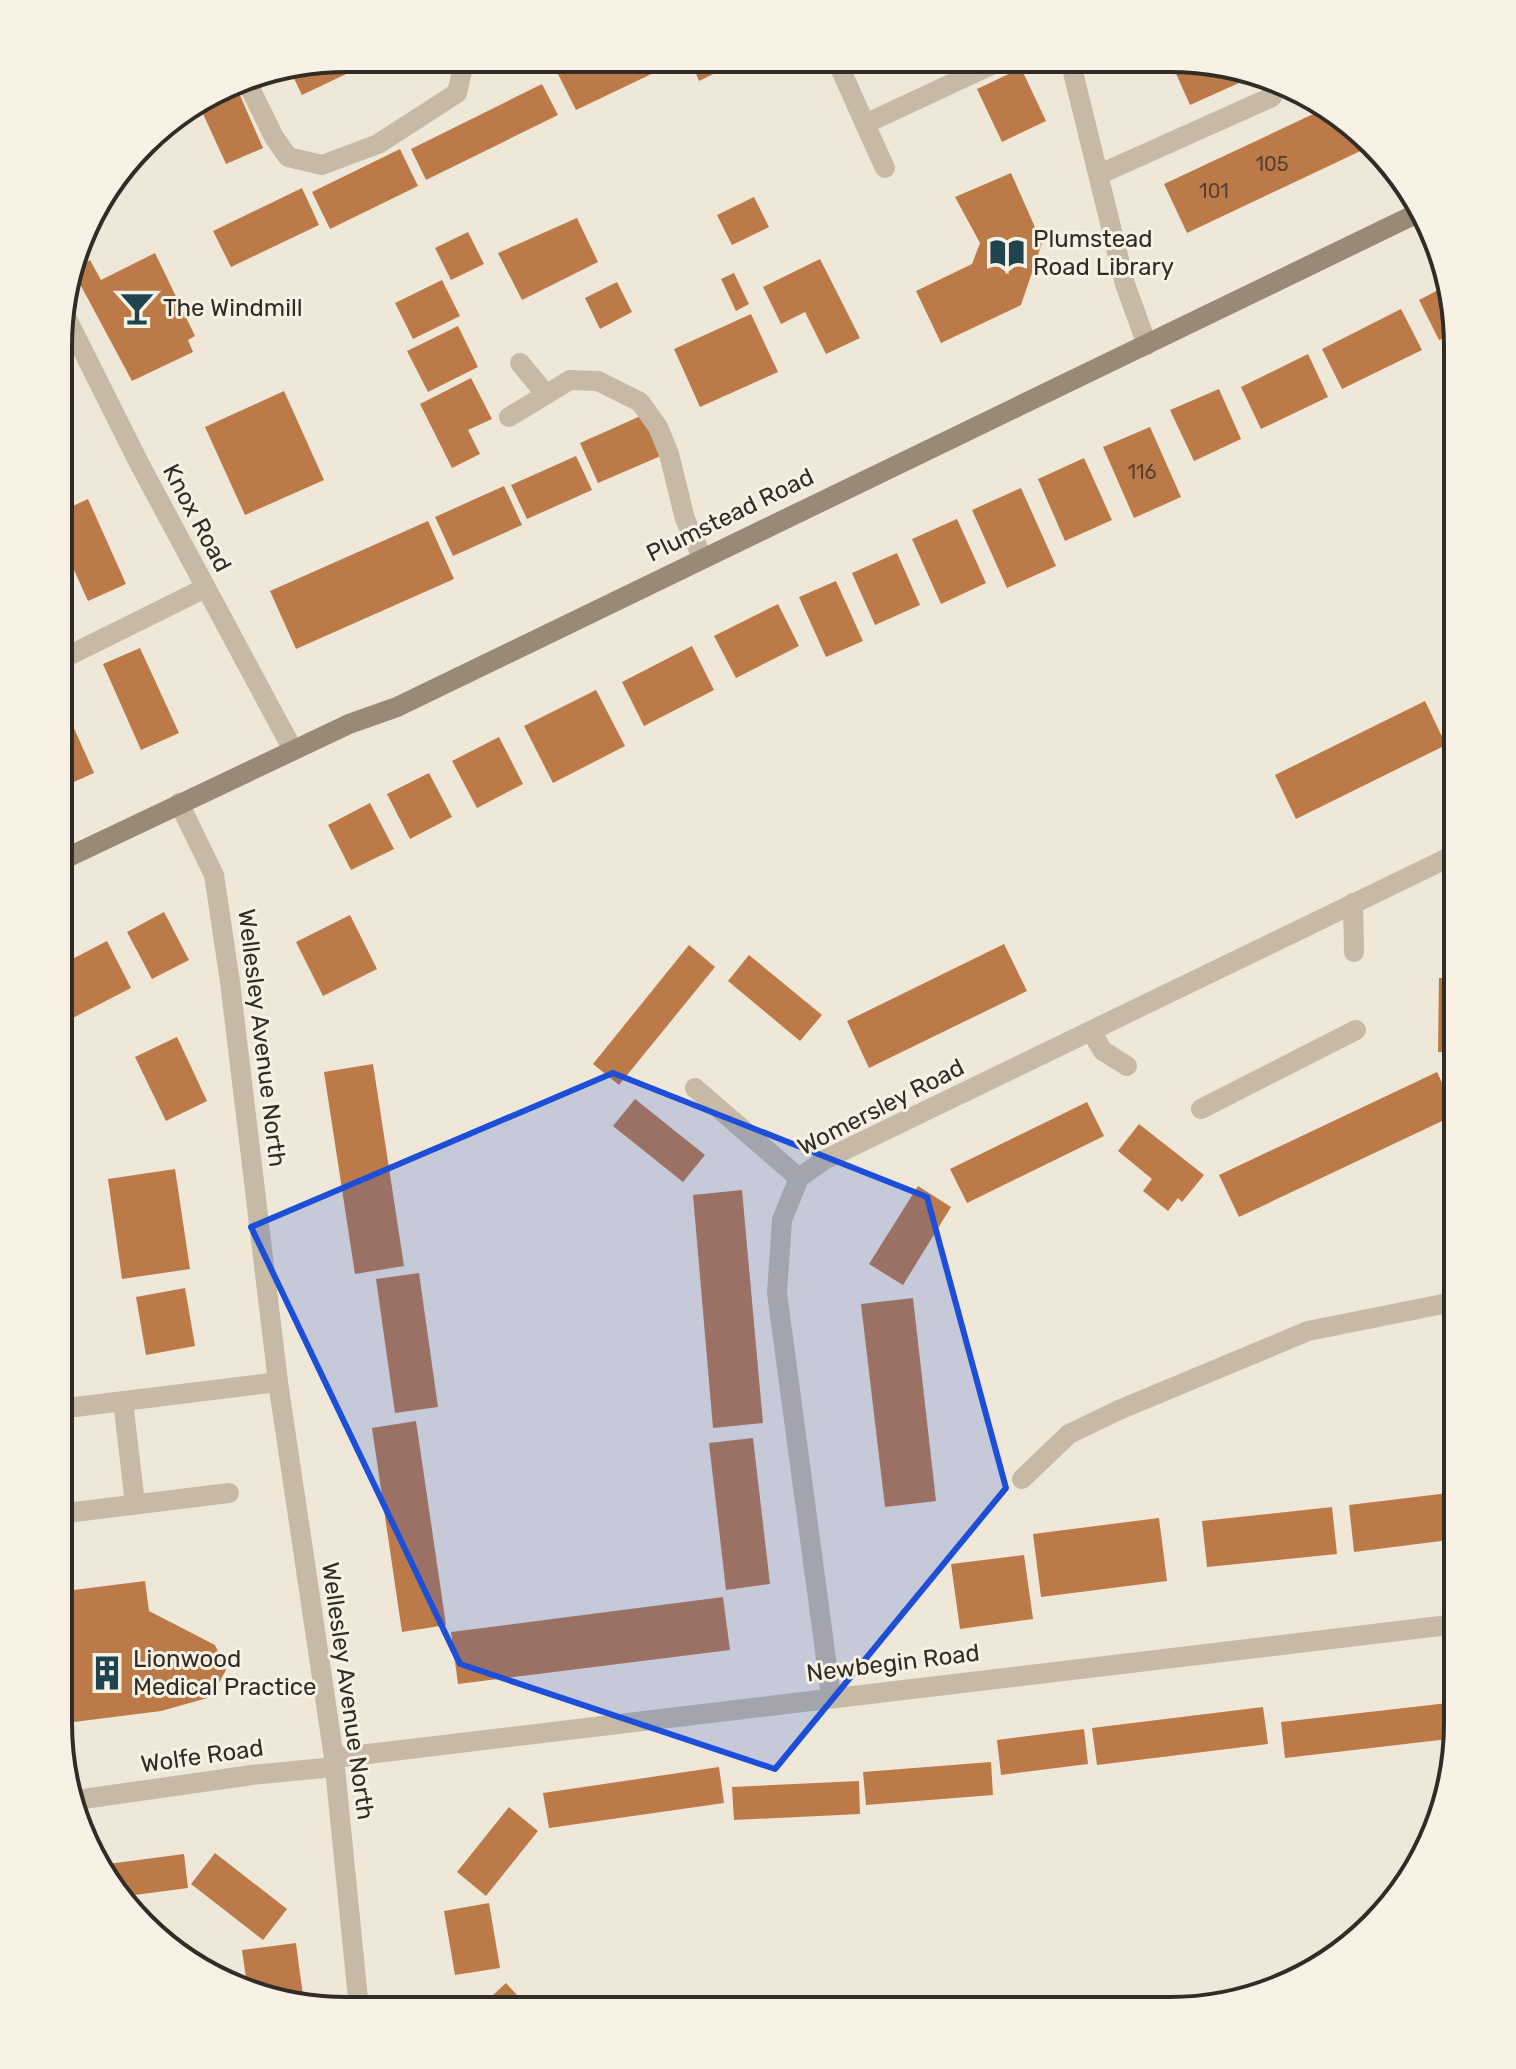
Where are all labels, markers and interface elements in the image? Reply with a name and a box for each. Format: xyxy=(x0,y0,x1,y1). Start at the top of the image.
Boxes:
house number: 105 xyxy=(1255,152,1289,176)
house number: 101 xyxy=(1199,179,1229,203)
place label: Plumstead Road Library xyxy=(1033,225,1174,281)
library icon: Plumstead Road Library xyxy=(988,234,1026,272)
bar icon: The Windmill xyxy=(118,289,156,327)
place label: The Windmill xyxy=(163,294,303,322)
street label: Knox Road xyxy=(157,459,237,577)
house number: 116 xyxy=(1127,460,1157,484)
street label: Plumstead Road xyxy=(642,462,818,568)
street label: Wellesley Avenue North xyxy=(232,907,292,1169)
street label: Womersley Road xyxy=(793,1053,969,1161)
street label: Wellesley Avenue North xyxy=(316,1560,380,1822)
street label: Newbegin Road xyxy=(805,1638,981,1688)
place label: Lionwood Medical Practice xyxy=(133,1645,317,1701)
building icon: Lionwood Medical Practice xyxy=(88,1654,126,1692)
street label: Wolfe Road xyxy=(139,1734,265,1778)

